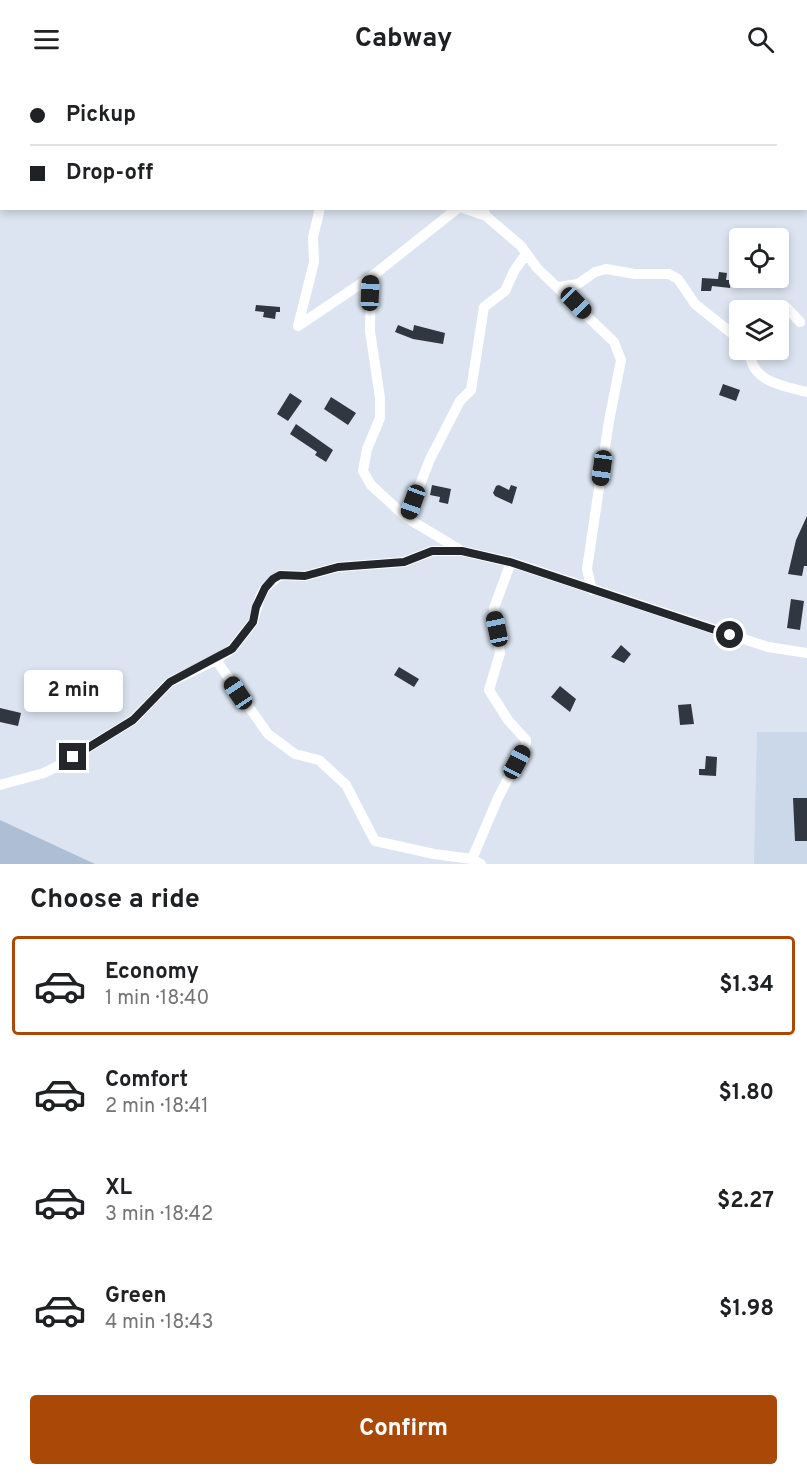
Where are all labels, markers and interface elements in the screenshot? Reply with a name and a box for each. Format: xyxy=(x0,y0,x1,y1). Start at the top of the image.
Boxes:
text: Cabway xyxy=(355,22,452,56)
icon: menu xyxy=(30,23,63,56)
icon: search xyxy=(744,23,777,56)
text: Pickup xyxy=(66,102,136,129)
text: Drop-off xyxy=(66,160,153,187)
map controls xyxy=(729,228,789,360)
button: locate xyxy=(729,228,789,288)
car xyxy=(360,275,380,311)
car xyxy=(557,284,595,322)
button: layers xyxy=(729,300,789,360)
car xyxy=(591,449,613,487)
car xyxy=(398,482,428,522)
car xyxy=(484,610,510,648)
route start xyxy=(716,621,743,648)
callout: 2 min xyxy=(23,670,122,712)
car xyxy=(220,673,256,713)
text: 2 min xyxy=(47,678,100,704)
car xyxy=(501,742,533,782)
route end xyxy=(59,743,86,770)
text: Choose a ride xyxy=(30,883,200,917)
icon: car xyxy=(33,959,87,1013)
text: Economy xyxy=(105,959,199,986)
text: $1.34 xyxy=(719,972,774,999)
text: 1 min · 18:40 xyxy=(105,986,209,1012)
icon: car xyxy=(33,1067,87,1121)
text: Comfort xyxy=(105,1067,188,1094)
text: $1.80 xyxy=(719,1080,774,1107)
text: 2 min · 18:41 xyxy=(105,1094,209,1120)
icon: car xyxy=(33,1175,87,1229)
text: XL xyxy=(105,1175,132,1202)
text: $2.27 xyxy=(717,1188,774,1215)
text: 3 min · 18:42 xyxy=(105,1202,213,1228)
icon: car xyxy=(33,1283,87,1337)
text: Green xyxy=(105,1283,167,1310)
text: $1.98 xyxy=(719,1296,774,1323)
text: 4 min · 18:43 xyxy=(105,1310,213,1336)
button: Confirm xyxy=(30,1395,777,1464)

